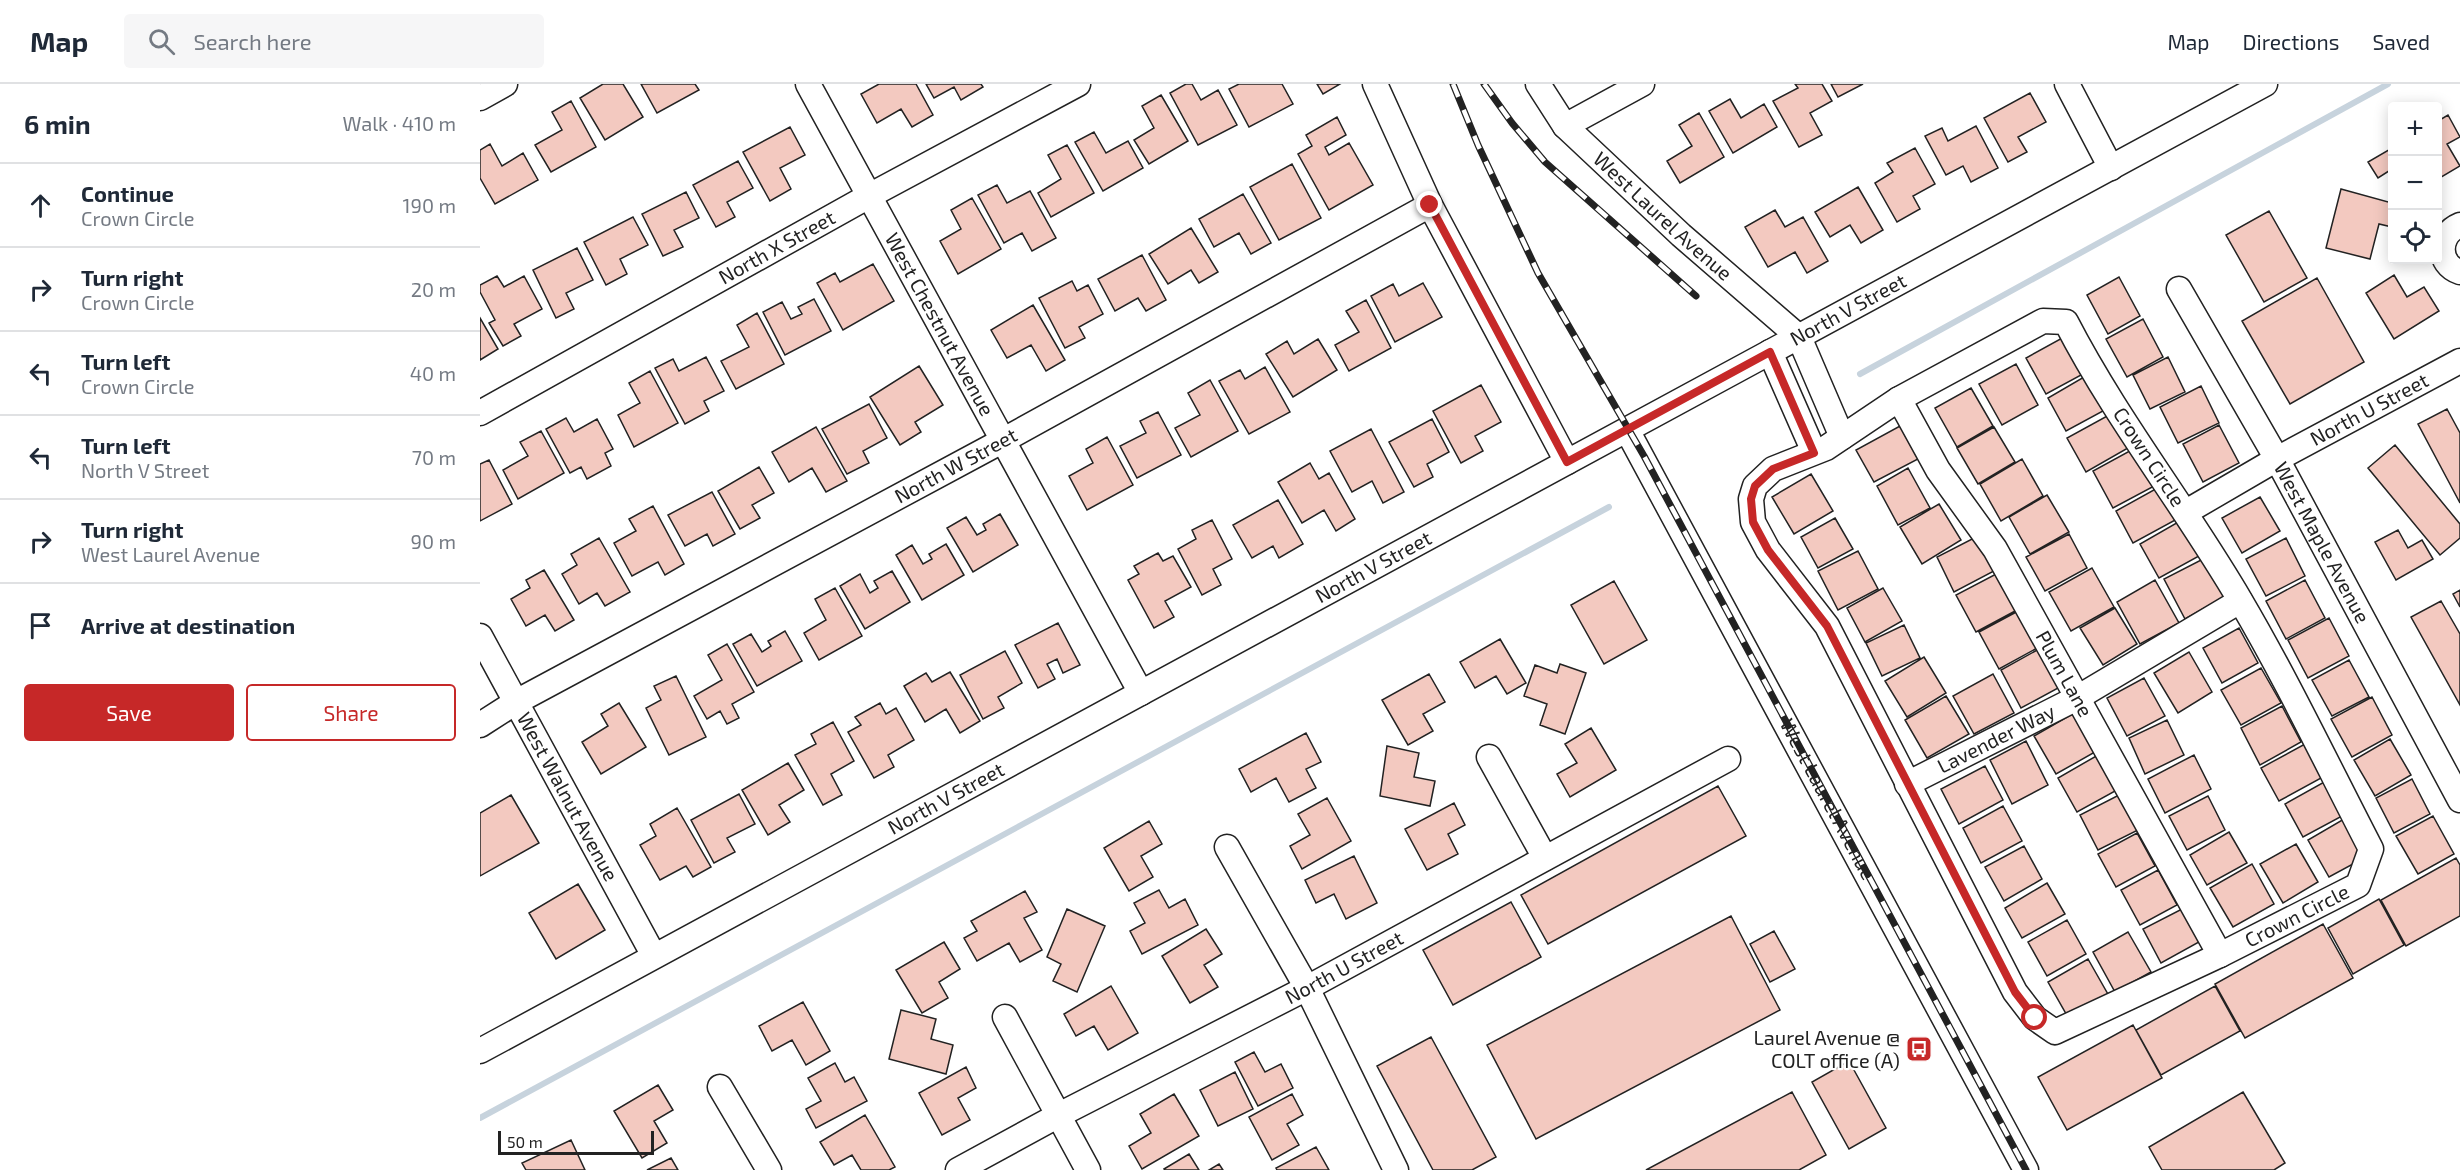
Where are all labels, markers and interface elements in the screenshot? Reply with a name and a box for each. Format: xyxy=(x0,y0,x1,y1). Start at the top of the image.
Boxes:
search box xyxy=(124,14,544,68)
text: Map xyxy=(30,24,88,58)
icon: search xyxy=(145,25,178,58)
text: Search here xyxy=(193,28,312,54)
text: Map xyxy=(2167,29,2210,54)
text: Directions xyxy=(2243,29,2339,54)
text: Saved xyxy=(2372,29,2430,54)
map controls xyxy=(2388,102,2442,264)
button: + xyxy=(2388,102,2442,156)
text: 6 min xyxy=(24,108,91,139)
text: Walk · 410 m xyxy=(342,111,456,135)
street label: West Laurel Avenue xyxy=(1589,146,1738,285)
button: − xyxy=(2388,156,2442,210)
text: Continue xyxy=(81,180,174,206)
icon: ahead xyxy=(24,189,57,222)
route end xyxy=(1416,191,1442,217)
text: 190 m xyxy=(403,193,456,217)
street label: North X Street xyxy=(714,204,839,288)
text: Crown Circle xyxy=(81,206,195,230)
button: locate xyxy=(2388,210,2442,264)
street label: West Chestnut Avenue xyxy=(881,228,1000,420)
text: Turn right xyxy=(81,264,183,290)
street label: North V Street xyxy=(1785,268,1910,350)
icon: right xyxy=(24,273,57,306)
text: 20 m xyxy=(411,277,456,301)
text: Crown Circle xyxy=(81,290,195,314)
text: Turn left xyxy=(81,348,170,374)
icon: left xyxy=(24,357,57,390)
text: 40 m xyxy=(410,361,456,385)
street label: North U Street xyxy=(2306,367,2432,450)
text: Crown Circle xyxy=(81,374,195,398)
street label: Crown Circle xyxy=(2109,402,2191,511)
street label: North W Street xyxy=(890,422,1021,508)
text: Turn left xyxy=(81,432,170,458)
icon: left xyxy=(24,441,57,474)
text: 70 m xyxy=(412,445,456,469)
street label: West Maple Avenue xyxy=(2270,457,2376,627)
text: North V Street xyxy=(81,458,209,482)
text: Turn right xyxy=(81,516,183,542)
icon: right xyxy=(24,525,57,558)
street label: North V Street xyxy=(1311,525,1435,607)
text: 90 m xyxy=(411,529,456,553)
text: West Laurel Avenue xyxy=(81,542,260,566)
icon: arrive xyxy=(24,609,57,642)
text: Arrive at destination xyxy=(81,612,295,638)
street label: Plum Lane xyxy=(2032,626,2098,721)
button: Save xyxy=(24,684,234,741)
button: Share xyxy=(246,684,456,741)
street label: Lavender Way xyxy=(1933,698,2059,778)
street label: West Walnut Avenue xyxy=(513,708,624,885)
street label: West Laurel Avenue xyxy=(1776,714,1881,883)
street label: North V Street xyxy=(883,756,1008,839)
street label: Crown Circle xyxy=(2240,879,2353,952)
street label: North U Street xyxy=(1281,925,1407,1008)
route start xyxy=(2021,1004,2047,1030)
place label: Laurel Avenue @ COLT office (A) xyxy=(1754,1025,1900,1072)
bus stop icon: Laurel Avenue @ COLT office (A) xyxy=(1904,1034,1934,1064)
scale bar xyxy=(498,1128,654,1156)
text: 50 m xyxy=(507,1132,543,1151)

